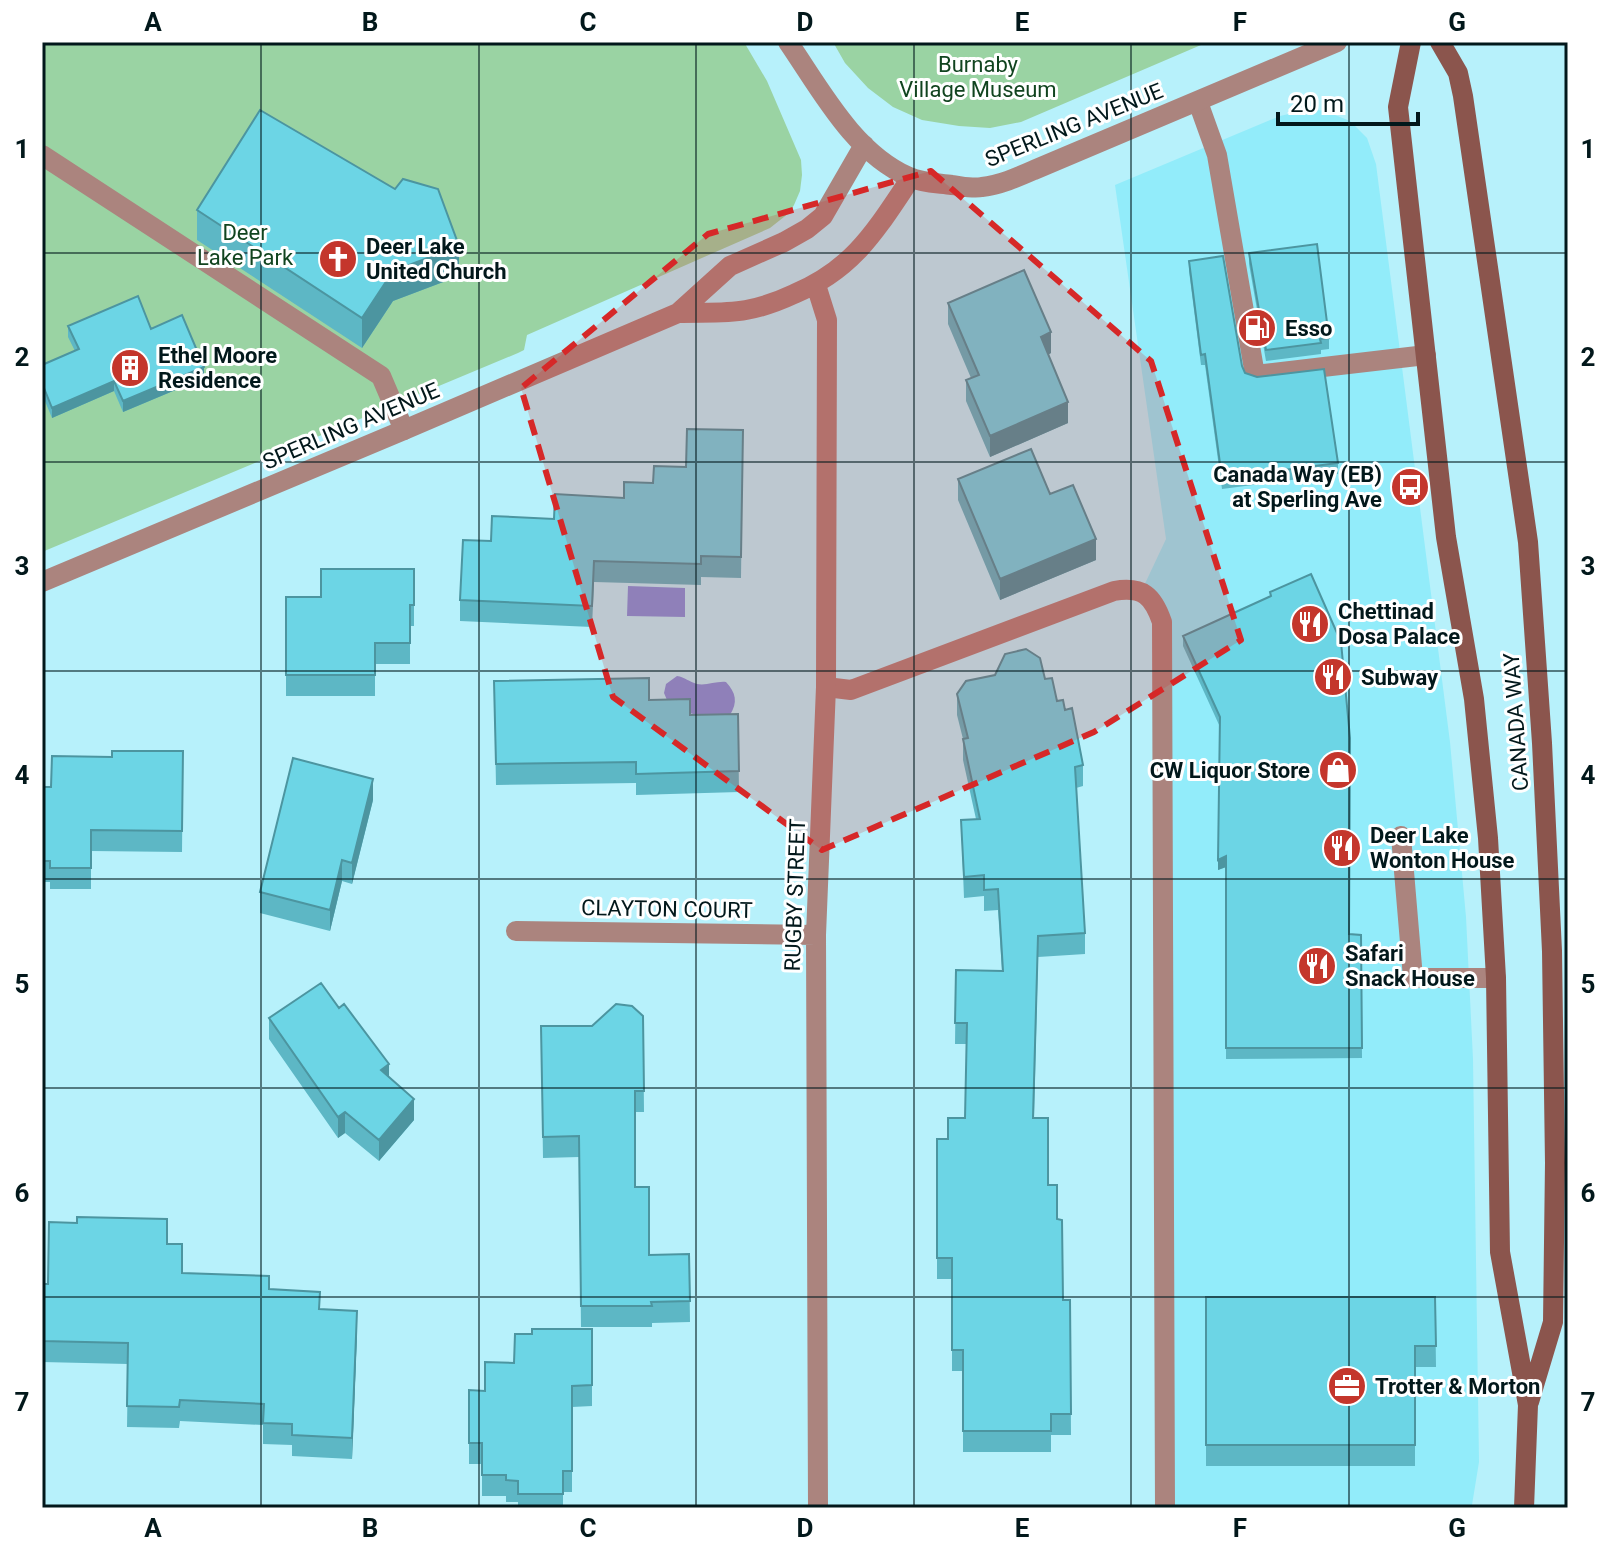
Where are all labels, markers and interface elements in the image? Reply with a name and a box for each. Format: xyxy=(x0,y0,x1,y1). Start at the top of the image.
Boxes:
text: A xyxy=(144,7,162,37)
text: B xyxy=(362,7,378,37)
text: C xyxy=(579,7,597,37)
text: D xyxy=(797,7,813,37)
text: E xyxy=(1015,7,1030,37)
text: F xyxy=(1233,7,1247,37)
text: G xyxy=(1448,7,1466,37)
park label: Burnaby Village Museum xyxy=(899,52,1057,102)
scale bar xyxy=(1278,76,1418,126)
street label: SPERLING AVENUE xyxy=(982,78,1166,172)
text: 20 m xyxy=(1290,90,1344,118)
text: 1 xyxy=(15,134,29,164)
text: 1 xyxy=(1581,134,1595,164)
park label: Deer Lake Park xyxy=(197,220,294,270)
place label: Deer Lake United Church xyxy=(366,234,507,284)
church icon: Deer Lake United Church xyxy=(317,238,359,280)
fuel station icon: Esso xyxy=(1236,307,1278,349)
place label: Esso xyxy=(1285,316,1332,341)
text: 2 xyxy=(15,342,29,372)
text: 2 xyxy=(1581,342,1595,372)
place label: Ethel Moore Residence xyxy=(158,343,277,393)
building icon: Ethel Moore Residence xyxy=(109,347,151,389)
street label: SPERLING AVENUE xyxy=(259,377,443,475)
place label: Canada Way (EB) at Sperling Ave xyxy=(1213,462,1382,512)
bus stop icon: Canada Way (EB) at Sperling Ave xyxy=(1389,466,1431,508)
text: 3 xyxy=(15,551,29,581)
text: 3 xyxy=(1581,551,1595,581)
place label: Chettinad Dosa Palace xyxy=(1338,599,1460,649)
restaurant icon: Chettinad Dosa Palace xyxy=(1289,603,1331,645)
street label: CANADA WAY xyxy=(1499,651,1533,792)
restaurant icon: Subway xyxy=(1312,656,1354,698)
place label: Subway xyxy=(1361,665,1439,690)
shop icon: CW Liquor Store xyxy=(1317,749,1359,791)
place label: CW Liquor Store xyxy=(1150,758,1310,783)
text: 4 xyxy=(15,760,30,790)
text: 4 xyxy=(1581,760,1596,790)
street label: RUGBY STREET xyxy=(780,818,810,972)
place label: Deer Lake Wonton House xyxy=(1370,823,1515,873)
restaurant icon: Deer Lake Wonton House xyxy=(1321,827,1363,869)
street label: CLAYTON COURT xyxy=(581,895,753,923)
place label: Safari Snack House xyxy=(1345,941,1475,991)
restaurant icon: Safari Snack House xyxy=(1296,945,1338,987)
text: 5 xyxy=(15,969,29,999)
text: 5 xyxy=(1581,969,1595,999)
text: 6 xyxy=(15,1178,30,1208)
text: 6 xyxy=(1581,1178,1596,1208)
office icon: Trotter & Morton xyxy=(1326,1365,1368,1407)
place label: Trotter & Morton xyxy=(1375,1374,1540,1399)
text: 7 xyxy=(15,1387,29,1417)
text: 7 xyxy=(1581,1387,1595,1417)
text: A xyxy=(144,1513,162,1543)
text: B xyxy=(362,1513,378,1543)
text: C xyxy=(579,1513,597,1543)
text: D xyxy=(797,1513,813,1543)
text: E xyxy=(1015,1513,1030,1543)
text: F xyxy=(1233,1513,1247,1543)
text: G xyxy=(1448,1513,1466,1543)

